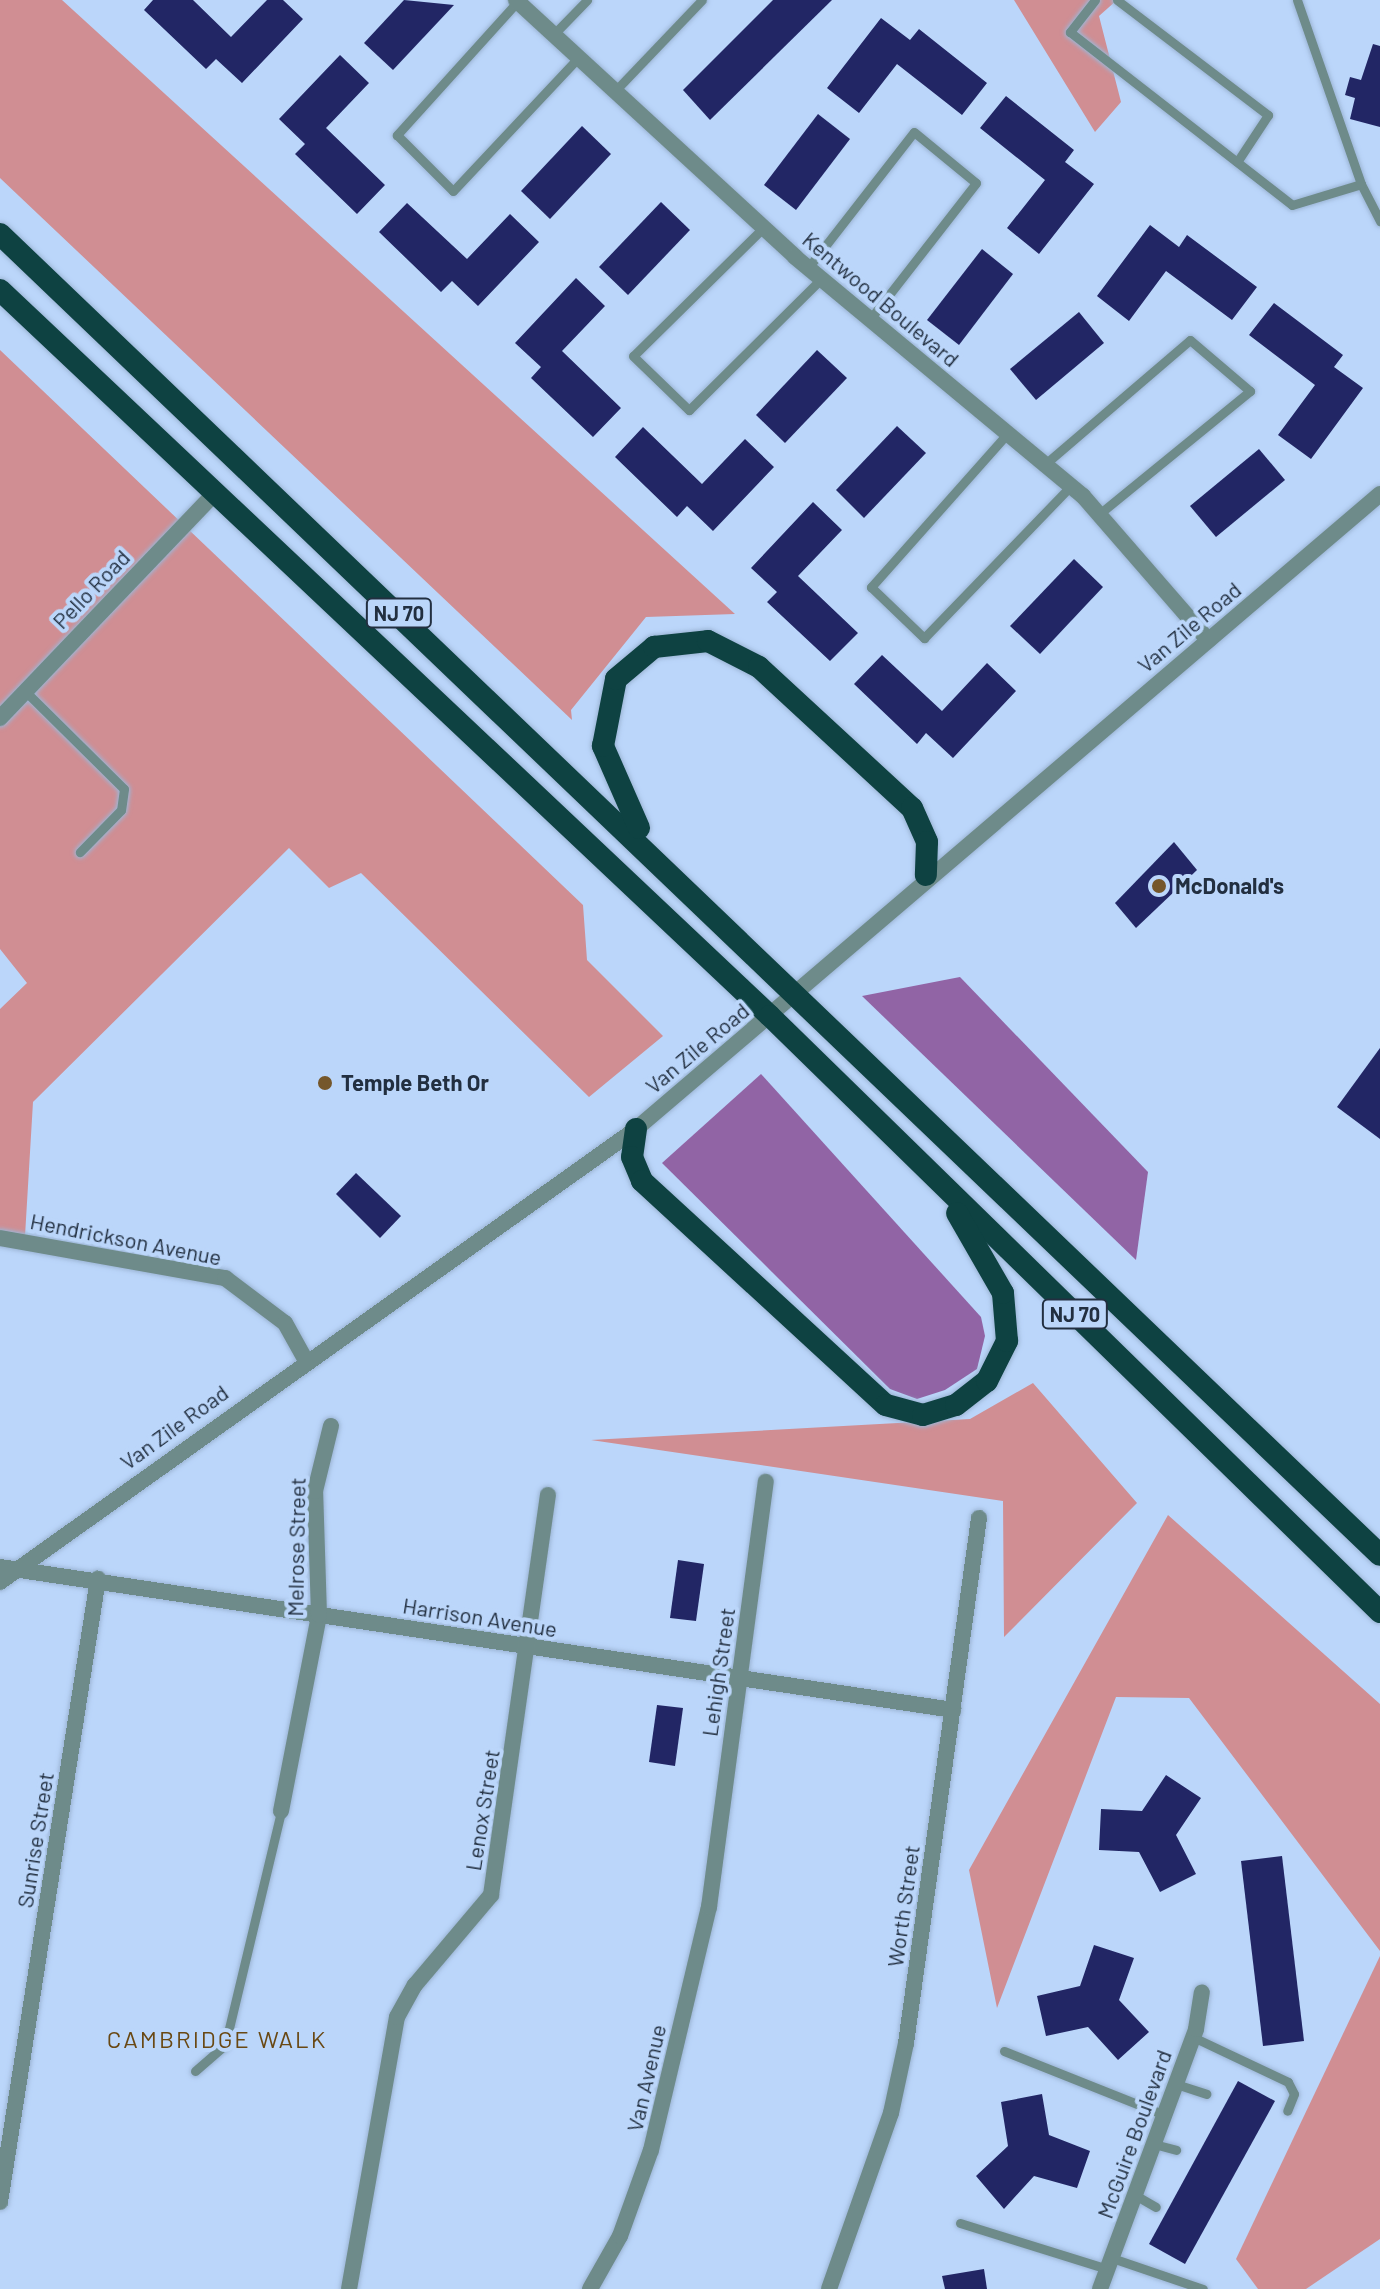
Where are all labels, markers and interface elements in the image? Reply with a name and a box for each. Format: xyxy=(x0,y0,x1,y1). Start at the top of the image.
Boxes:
street label: Kentwood Boulevard xyxy=(797,226,965,372)
street label: Pello Road xyxy=(47,544,135,634)
street label: Van Zile Road xyxy=(1132,576,1246,678)
road number: NJ 70 xyxy=(365,597,433,629)
place label: McDonald's xyxy=(1175,873,1284,899)
marker: McDonald's xyxy=(1150,877,1168,895)
street label: Van Zile Road xyxy=(640,997,754,1099)
place label: Temple Beth Or xyxy=(341,1070,489,1096)
marker: Temple Beth Or xyxy=(316,1074,334,1092)
street label: Hendrickson Avenue xyxy=(28,1207,224,1271)
road number: NJ 70 xyxy=(1041,1298,1109,1330)
street label: Van Zile Road xyxy=(115,1379,233,1475)
street label: Melrose Street xyxy=(282,1477,310,1617)
street label: Harrison Avenue xyxy=(401,1592,559,1642)
street label: Lehigh Street xyxy=(696,1606,740,1738)
street label: Lenox Street xyxy=(459,1747,505,1873)
street label: Sunrise Street xyxy=(11,1770,59,1910)
street label: Worth Street xyxy=(881,1843,925,1969)
street label: Van Avenue xyxy=(621,2022,671,2134)
district label: CAMBRIDGE WALK xyxy=(107,2025,327,2053)
street label: McGuire Boulevard xyxy=(1091,2046,1177,2222)

